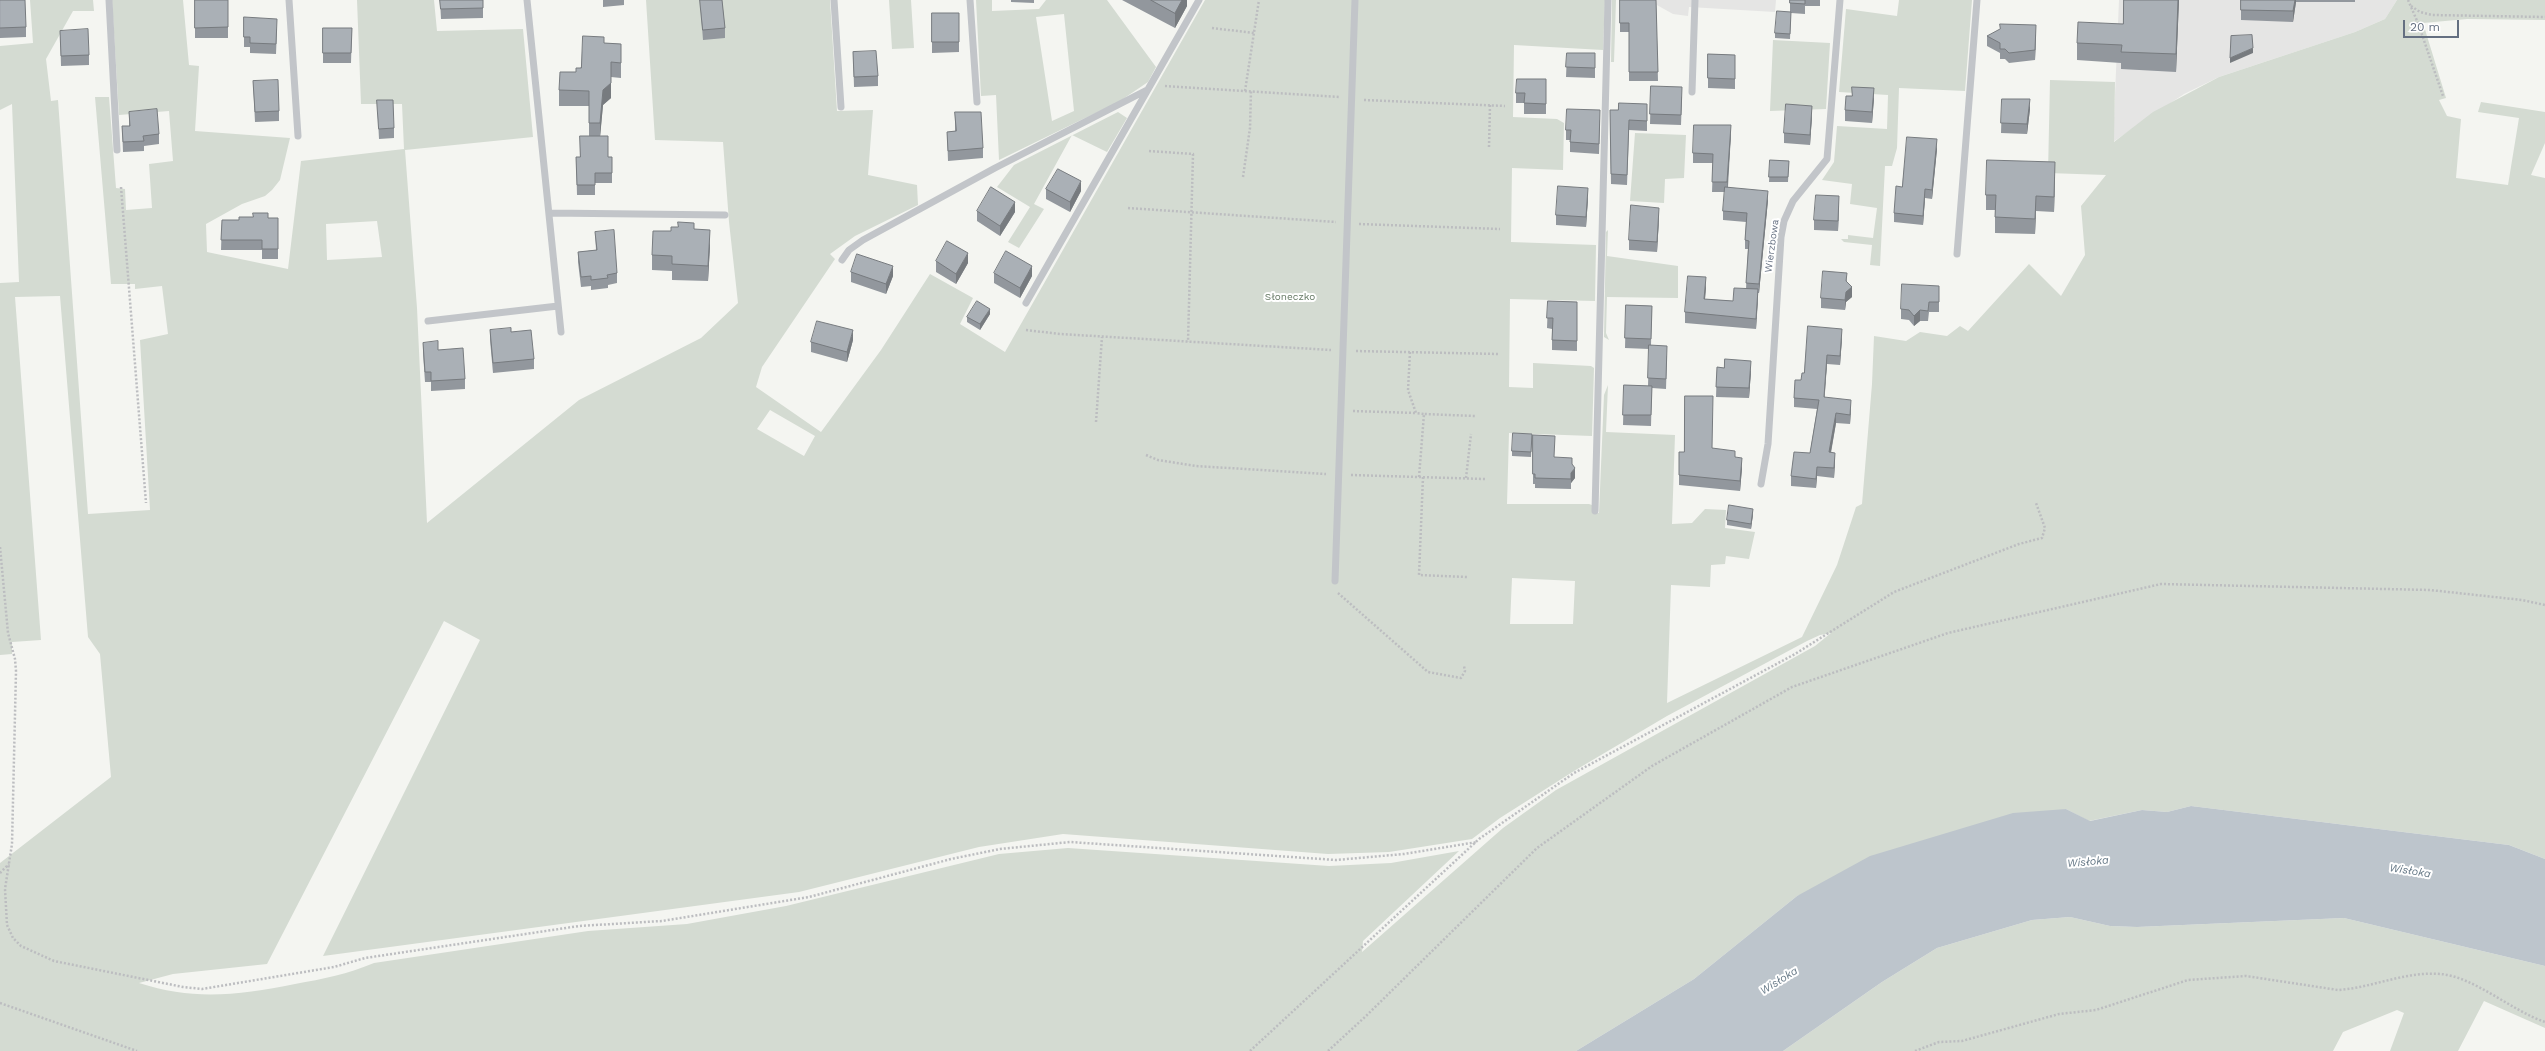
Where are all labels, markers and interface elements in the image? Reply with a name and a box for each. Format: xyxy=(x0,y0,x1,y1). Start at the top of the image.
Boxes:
scale bar xyxy=(2405,12,2461,38)
text: 20 m xyxy=(2410,20,2440,34)
street label: Wierzbowa xyxy=(1762,219,1782,273)
park label: Słoneczko xyxy=(1265,291,1315,303)
water label: Wisłoka xyxy=(2067,854,2109,870)
water label: Wisłoka xyxy=(2388,861,2432,881)
water label: Wisłoka xyxy=(1758,964,1800,998)

